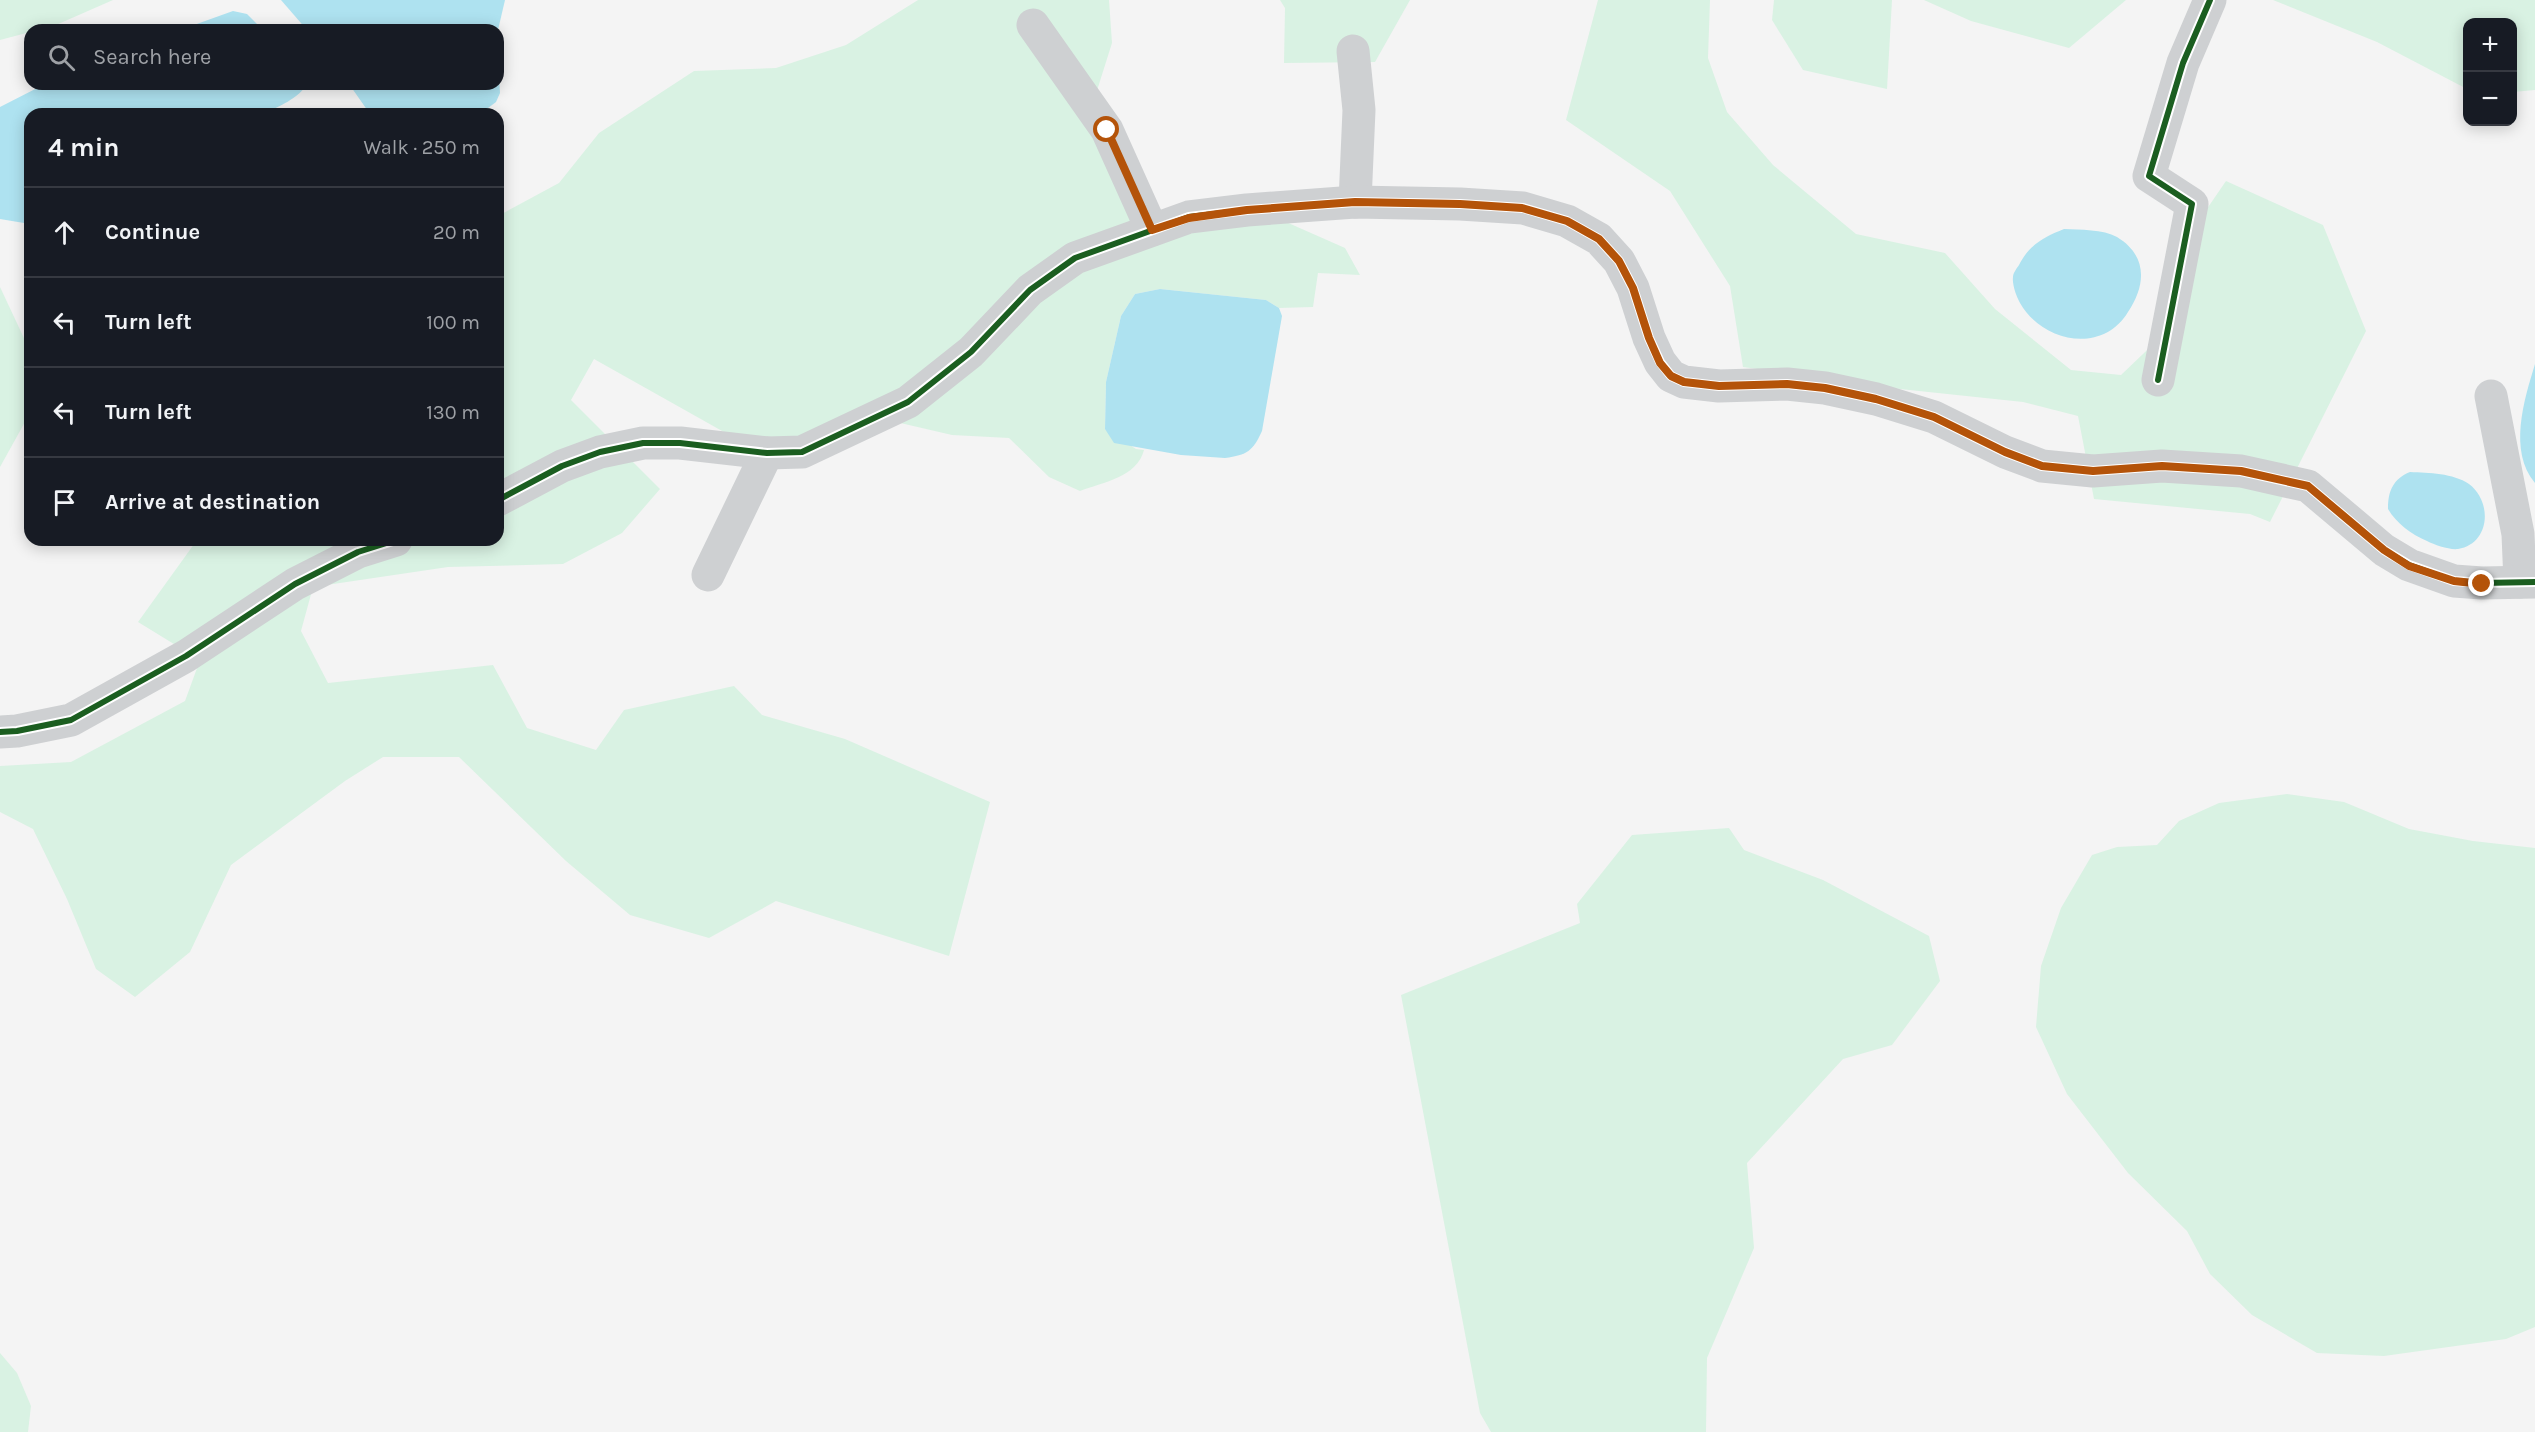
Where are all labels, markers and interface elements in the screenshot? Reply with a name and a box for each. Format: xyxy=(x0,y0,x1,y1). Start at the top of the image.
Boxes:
map controls xyxy=(2463,18,2517,126)
button: + xyxy=(2463,18,2517,72)
search box xyxy=(24,24,504,90)
icon: search xyxy=(45,41,78,74)
text: Search here xyxy=(93,44,211,70)
button: − xyxy=(2463,72,2517,126)
route start xyxy=(1093,116,1119,142)
text: 4 min xyxy=(48,132,119,163)
text: Walk · 250 m xyxy=(364,136,480,159)
icon: ahead xyxy=(48,216,81,249)
text: Continue xyxy=(105,219,200,245)
text: 20 m xyxy=(433,221,480,244)
icon: left xyxy=(48,306,81,339)
text: Turn left xyxy=(105,309,192,335)
text: 100 m xyxy=(426,311,480,334)
icon: left xyxy=(48,396,81,429)
text: Turn left xyxy=(105,399,192,425)
text: 130 m xyxy=(426,401,480,424)
icon: arrive xyxy=(48,486,81,519)
text: Arrive at destination xyxy=(105,489,320,515)
route end xyxy=(2468,570,2494,596)

